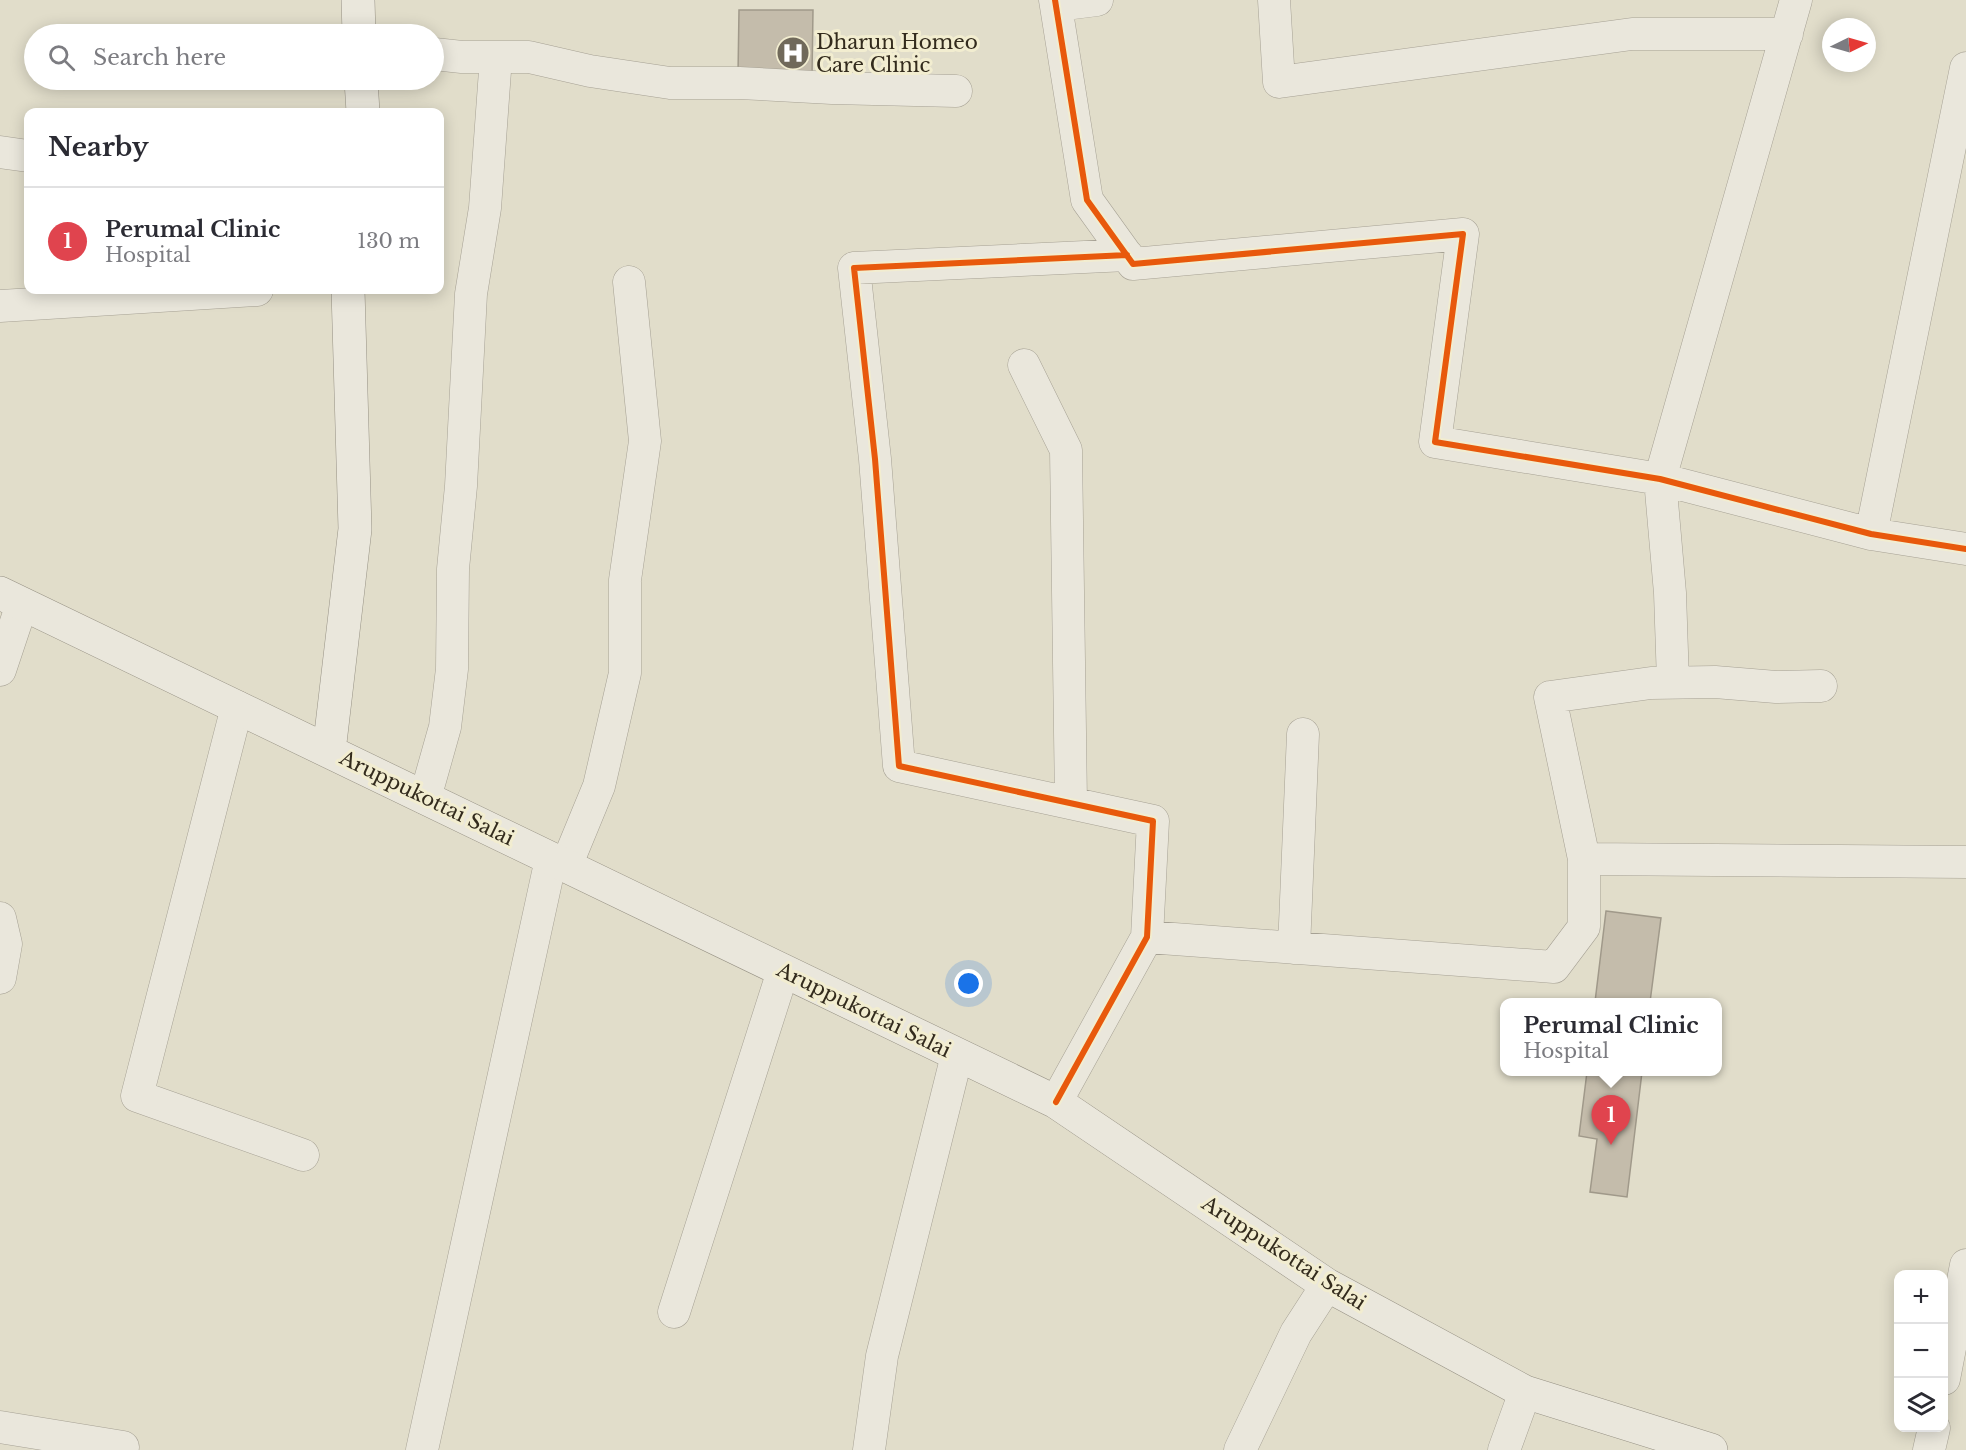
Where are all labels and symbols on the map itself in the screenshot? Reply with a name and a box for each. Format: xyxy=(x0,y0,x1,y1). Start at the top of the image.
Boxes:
north arrow xyxy=(1822,18,1876,72)
place label: Dharun Homeo Care Clinic xyxy=(816,30,978,77)
hospital icon: Dharun Homeo Care Clinic xyxy=(775,35,811,71)
street label: Aruppukottai Salai xyxy=(335,745,518,851)
street label: Aruppukottai Salai xyxy=(772,957,955,1063)
your location xyxy=(954,969,983,998)
pin: 1 xyxy=(1592,1096,1630,1145)
street label: Aruppukottai Salai xyxy=(1197,1190,1371,1315)

